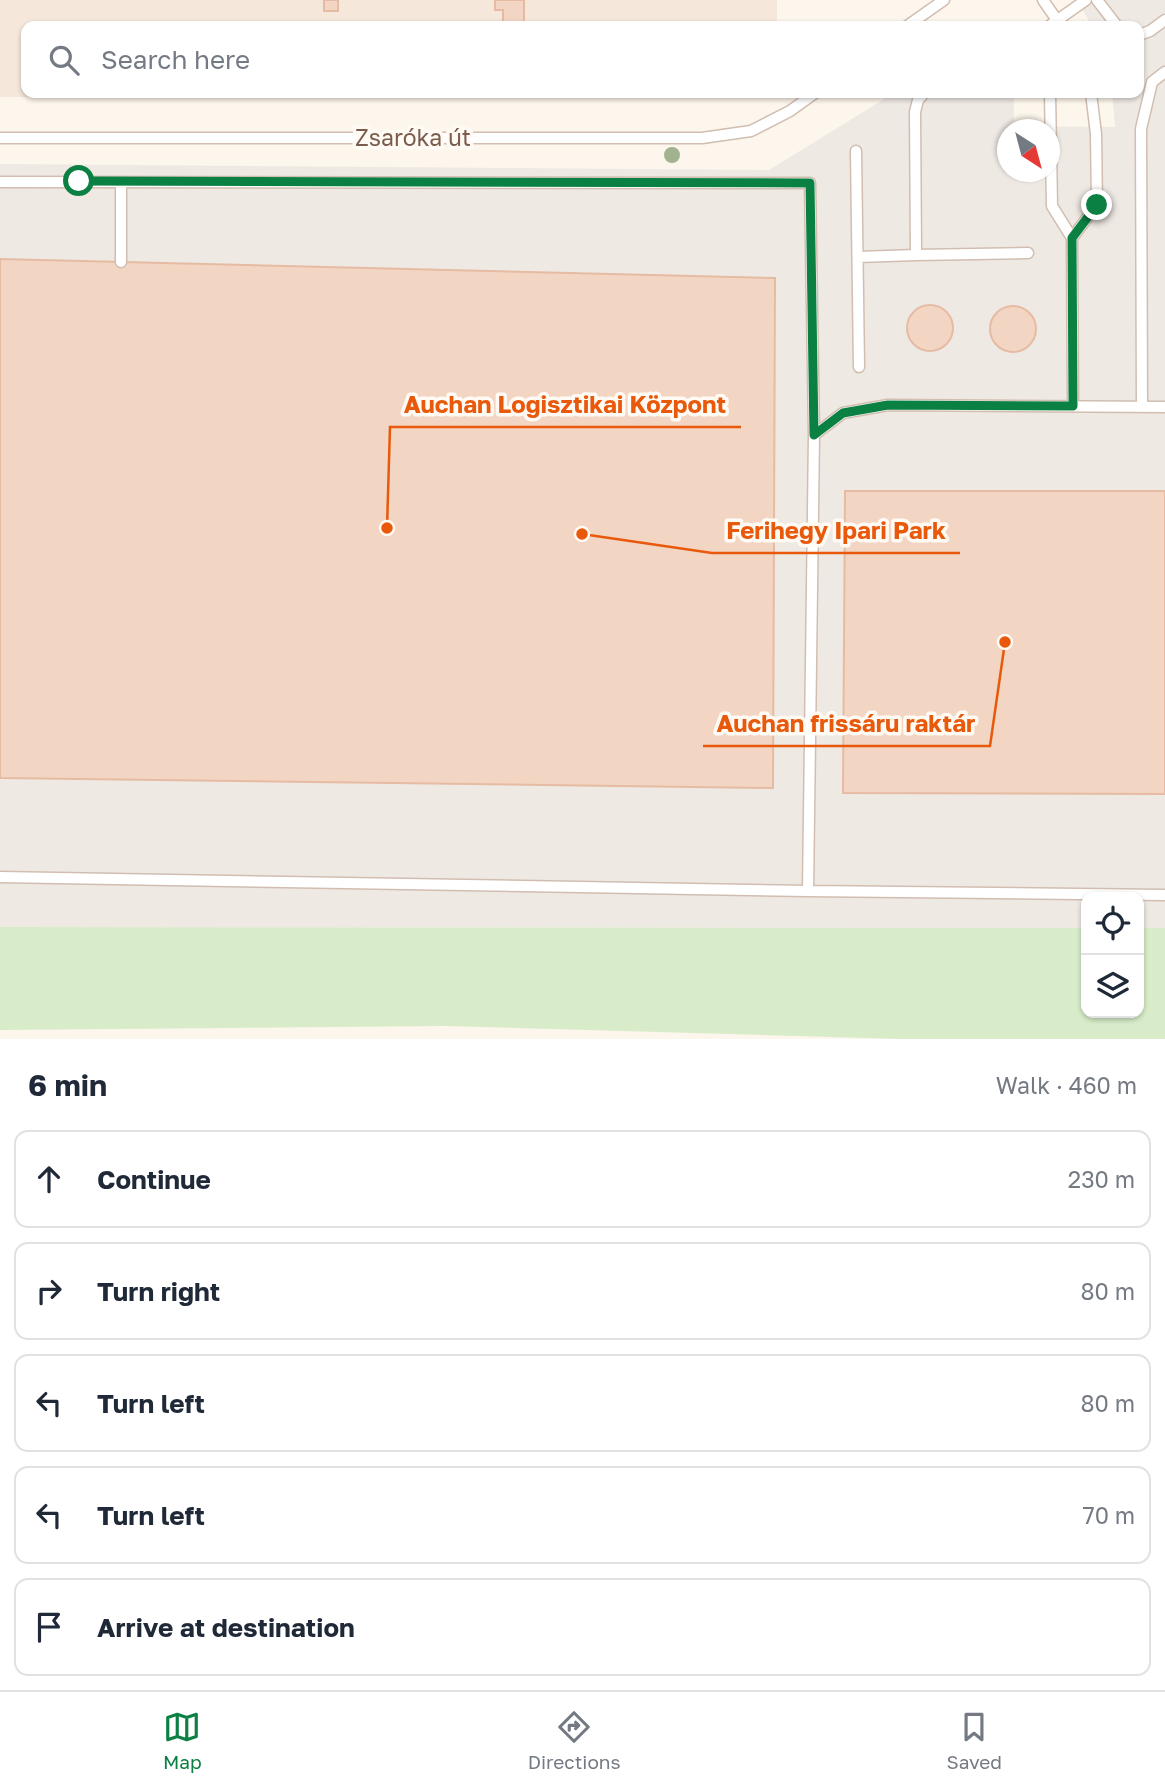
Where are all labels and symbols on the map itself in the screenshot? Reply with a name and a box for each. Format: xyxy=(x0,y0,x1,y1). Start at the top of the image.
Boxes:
north arrow xyxy=(997,119,1060,182)
street label: Zsaróka út xyxy=(355,123,471,151)
route start xyxy=(63,165,94,196)
route end xyxy=(1081,189,1112,220)
callout: Auchan Logisztikai Központ xyxy=(390,382,741,427)
text: Auchan Logisztikai Központ xyxy=(404,389,726,418)
callout: Ferihegy Ipari Park xyxy=(712,508,960,553)
text: Ferihegy Ipari Park xyxy=(726,515,946,544)
callout: Auchan frissáru raktár xyxy=(703,701,990,746)
text: Auchan frissáru raktár xyxy=(717,708,975,737)

